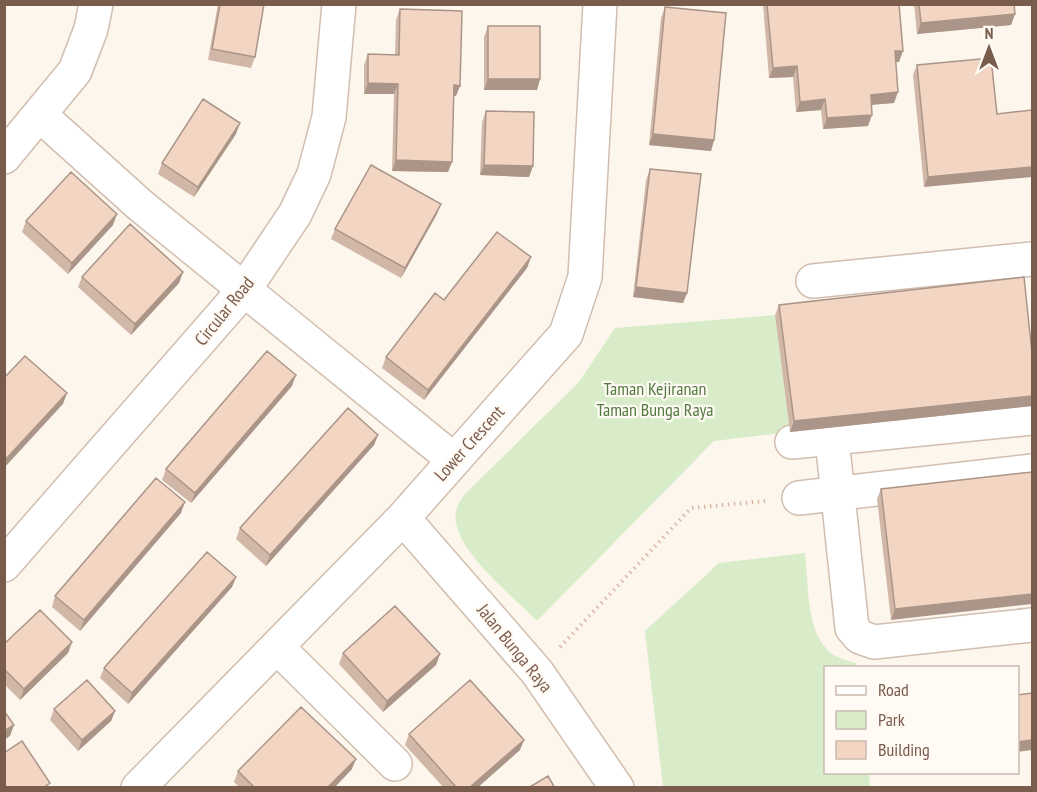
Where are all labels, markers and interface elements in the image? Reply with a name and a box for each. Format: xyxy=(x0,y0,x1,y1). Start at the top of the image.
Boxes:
north arrow xyxy=(959,18,1019,78)
text: N xyxy=(985,23,993,43)
street label: Circular Road xyxy=(189,272,259,350)
park label: Taman Kejiranan Taman Bunga Raya xyxy=(596,377,714,421)
street label: Lower Crescent xyxy=(429,400,509,486)
street label: Jalan Bunga Raya xyxy=(472,598,558,697)
legend xyxy=(824,666,1019,774)
text: Road xyxy=(878,678,909,701)
text: Park xyxy=(878,708,905,731)
text: Building xyxy=(878,738,930,761)

